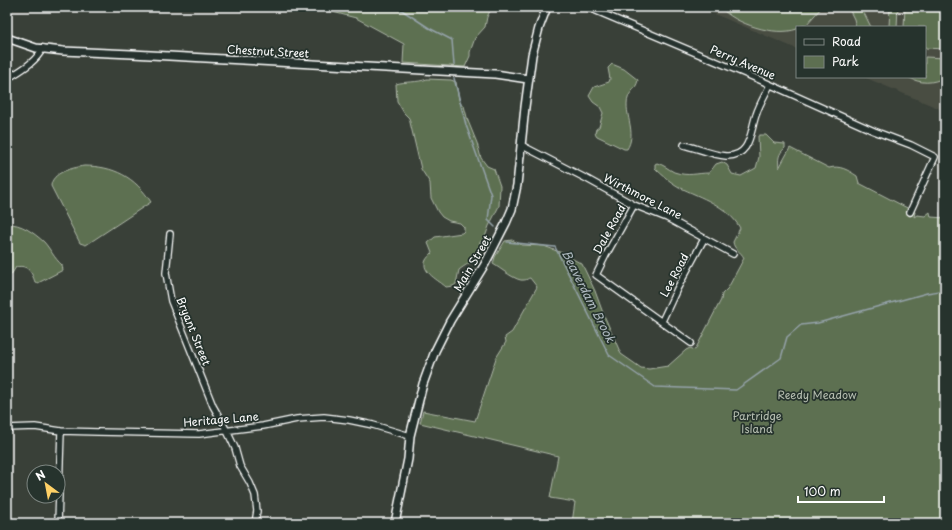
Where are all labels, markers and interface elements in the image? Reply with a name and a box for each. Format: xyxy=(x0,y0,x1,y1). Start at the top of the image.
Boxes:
legend xyxy=(796,26,926,78)
text: Road xyxy=(832,32,861,50)
street label: Chestnut Street xyxy=(227,40,310,62)
street label: Perry Avenue xyxy=(708,41,778,83)
text: Park xyxy=(832,52,859,70)
street label: Wirthmore Lane xyxy=(601,169,685,223)
street label: Dale Road xyxy=(588,201,630,257)
street label: Main Street xyxy=(449,231,495,294)
water label: Beaverdam Brook xyxy=(558,246,621,346)
street label: Lee Road xyxy=(655,250,693,300)
street label: Bryant Street xyxy=(173,294,216,368)
park label: Reedy Meadow xyxy=(778,386,857,403)
street label: Heritage Lane xyxy=(183,407,259,431)
park label: Partridge Island xyxy=(732,407,782,437)
north arrow xyxy=(26,464,66,504)
text: N xyxy=(32,465,49,485)
scale bar xyxy=(798,478,884,504)
text: 100 m xyxy=(804,482,841,500)

